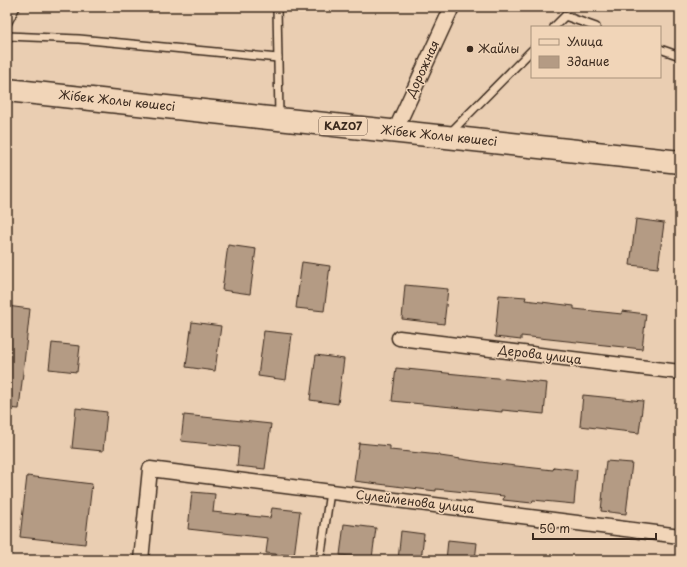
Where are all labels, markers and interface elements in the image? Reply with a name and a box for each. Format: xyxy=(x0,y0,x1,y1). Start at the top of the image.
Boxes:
legend xyxy=(531,26,661,78)
text: Улица xyxy=(567,32,603,50)
street label: Дорожная xyxy=(401,37,443,101)
place label: Жайлы xyxy=(478,39,519,57)
marker: Жайлы xyxy=(465,44,475,54)
text: Здание xyxy=(567,52,609,70)
street label: Жібек Жолы көшесі xyxy=(58,85,176,115)
road number: KAZ07 xyxy=(319,117,367,135)
street label: Жібек Жолы көшесі xyxy=(380,120,498,150)
street label: Дерова улица xyxy=(497,340,583,368)
street label: Сулейменова улица xyxy=(355,485,476,517)
scale bar xyxy=(533,515,656,541)
text: 50 m xyxy=(539,519,570,537)

